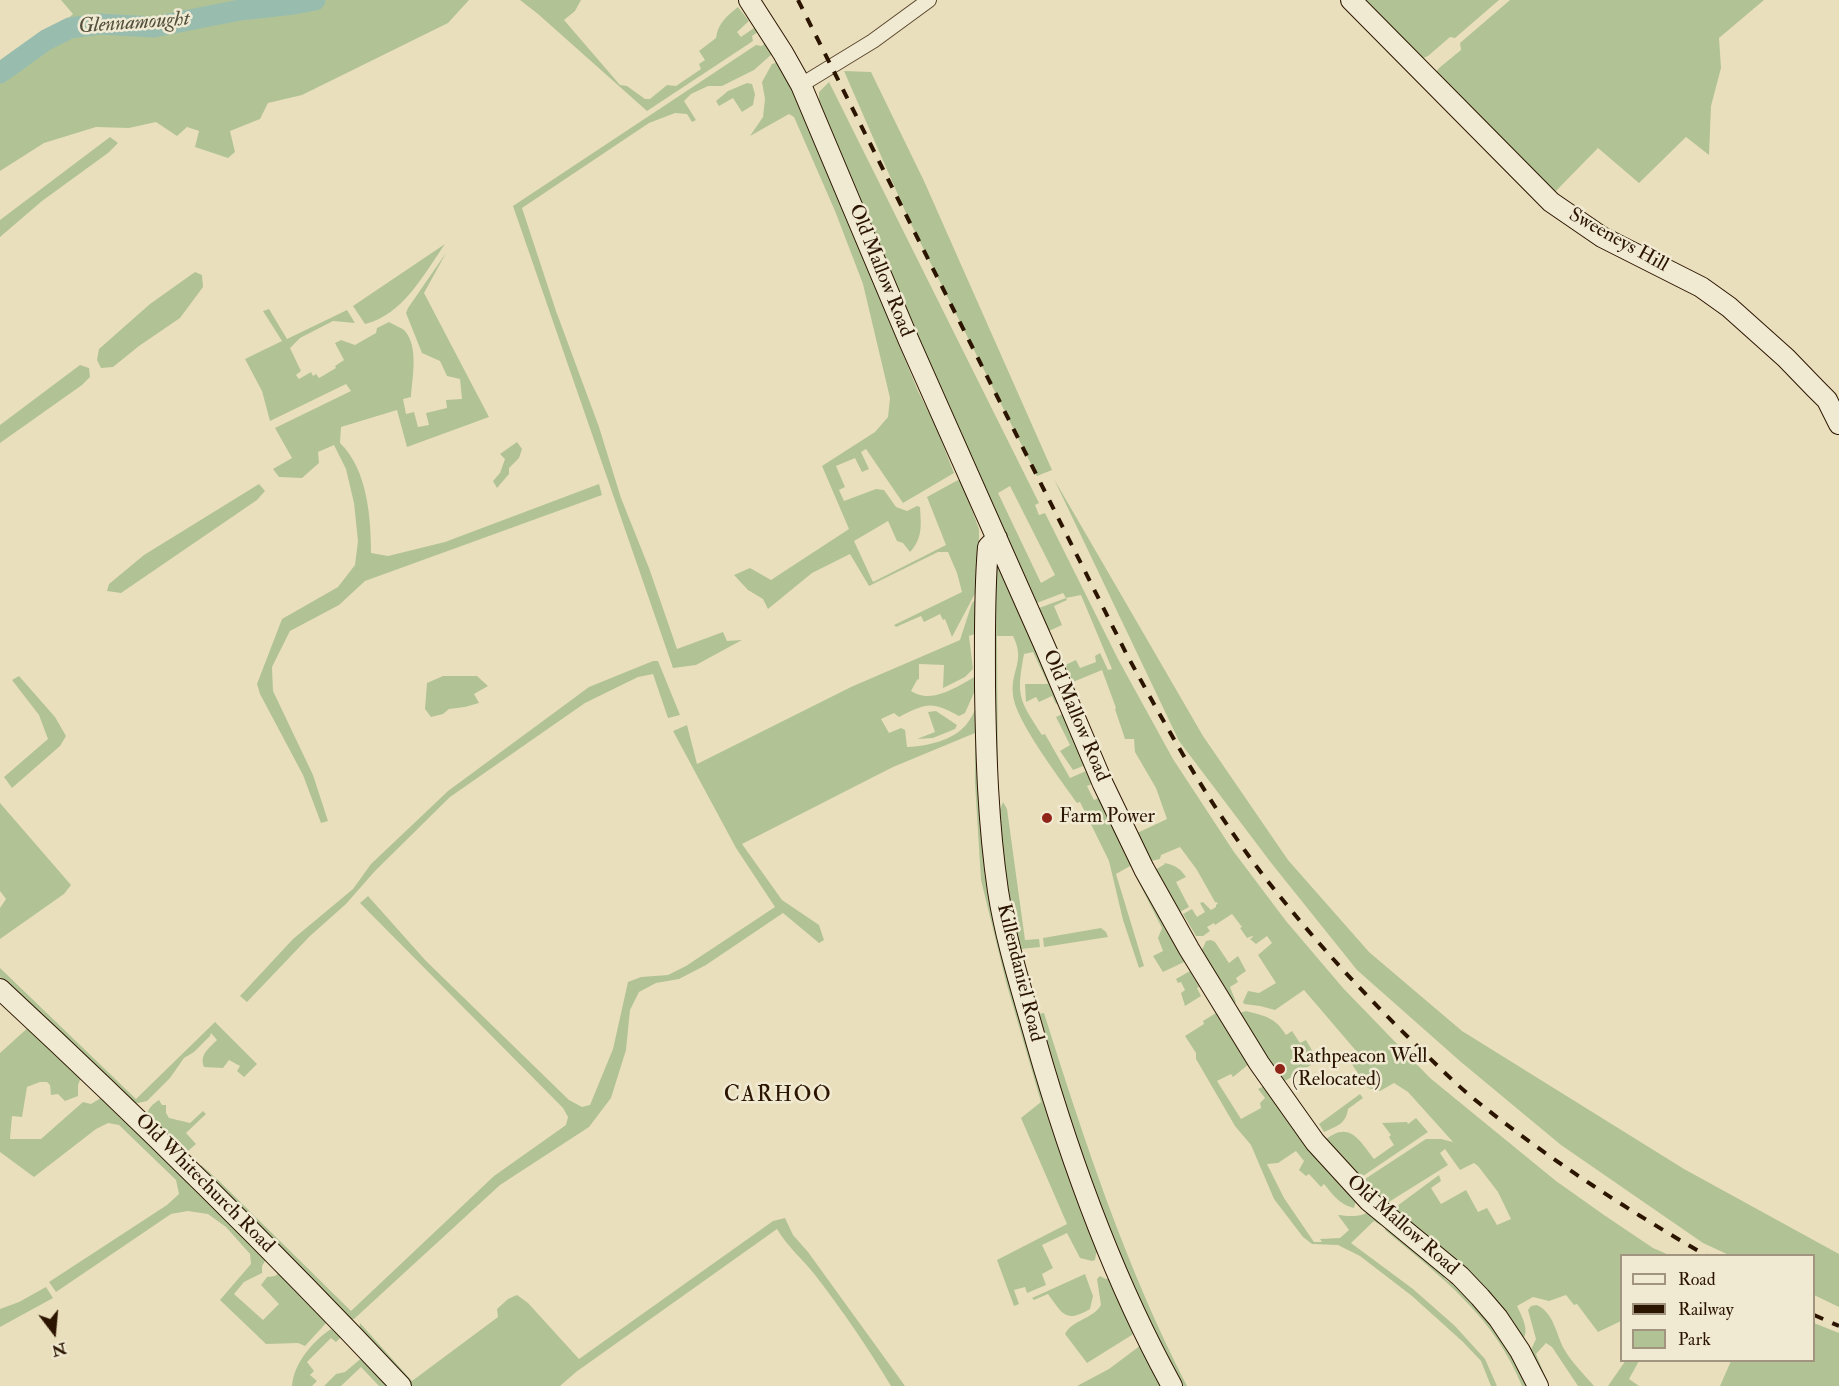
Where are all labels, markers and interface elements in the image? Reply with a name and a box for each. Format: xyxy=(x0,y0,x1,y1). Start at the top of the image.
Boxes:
water label: Glennamought xyxy=(78,8,190,40)
street label: Old Mallow Road xyxy=(843,201,917,341)
street label: Sweeneys Hill xyxy=(1564,204,1672,278)
street label: Old Mallow Road xyxy=(1036,647,1114,785)
place label: Farm Power xyxy=(1059,806,1155,830)
marker: Farm Power xyxy=(1040,811,1054,825)
street label: Killendaniel Road xyxy=(990,902,1048,1044)
place label: Rathpeacon Well (Relocated) xyxy=(1292,1046,1427,1093)
marker: Rathpeacon Well (Relocated) xyxy=(1273,1062,1287,1076)
district label: CARHOO xyxy=(724,1083,832,1109)
street label: Old Whitechurch Road xyxy=(129,1109,279,1259)
street label: Old Mallow Road xyxy=(1341,1171,1463,1281)
legend xyxy=(1620,1254,1815,1362)
text: Road xyxy=(1678,1268,1716,1291)
text: Railway xyxy=(1678,1298,1734,1321)
north arrow xyxy=(24,1302,84,1362)
text: Park xyxy=(1678,1328,1711,1351)
text: N xyxy=(49,1338,69,1361)

